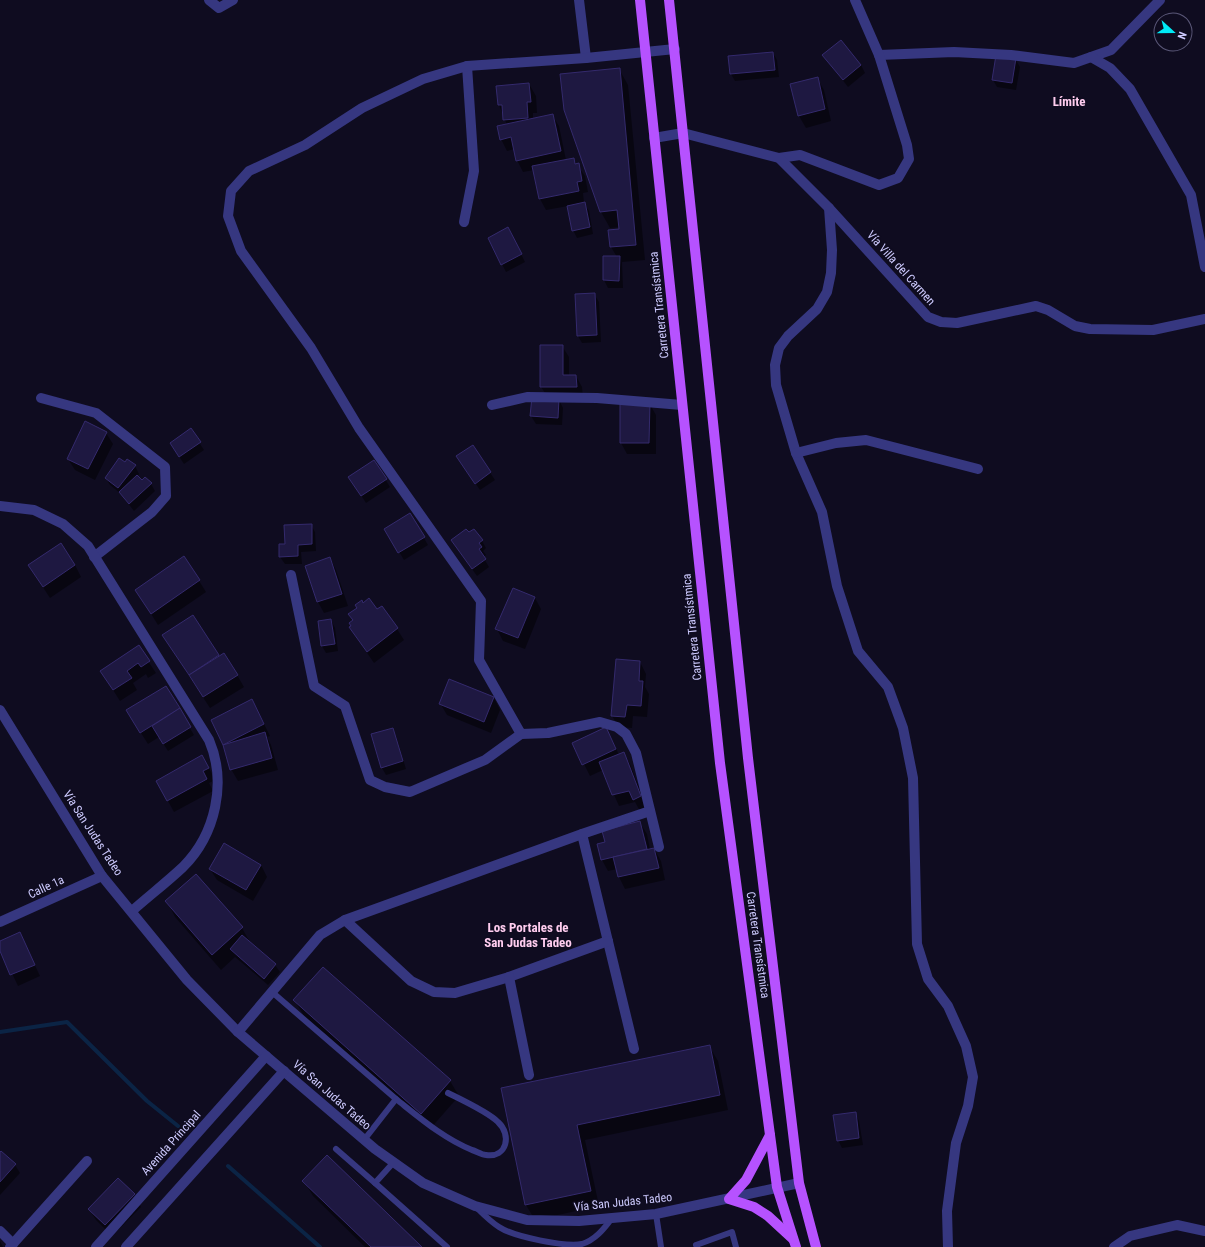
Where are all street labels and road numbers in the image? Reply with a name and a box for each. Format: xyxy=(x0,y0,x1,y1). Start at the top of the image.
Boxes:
street label: Vía Villa del Carmen xyxy=(864,228,938,308)
street label: Carretera Transístmica xyxy=(646,251,672,359)
street label: Carretera Transístmica xyxy=(679,573,705,681)
street label: Vía San Judas Tadeo xyxy=(60,788,126,878)
street label: Calle 1a xyxy=(26,872,66,901)
street label: Carretera Transístmica xyxy=(744,891,772,999)
street label: Vía San Judas Tadeo xyxy=(290,1057,374,1133)
street label: Avenida Principal xyxy=(138,1108,204,1178)
street label: Vía San Judas Tadeo xyxy=(573,1190,673,1214)

